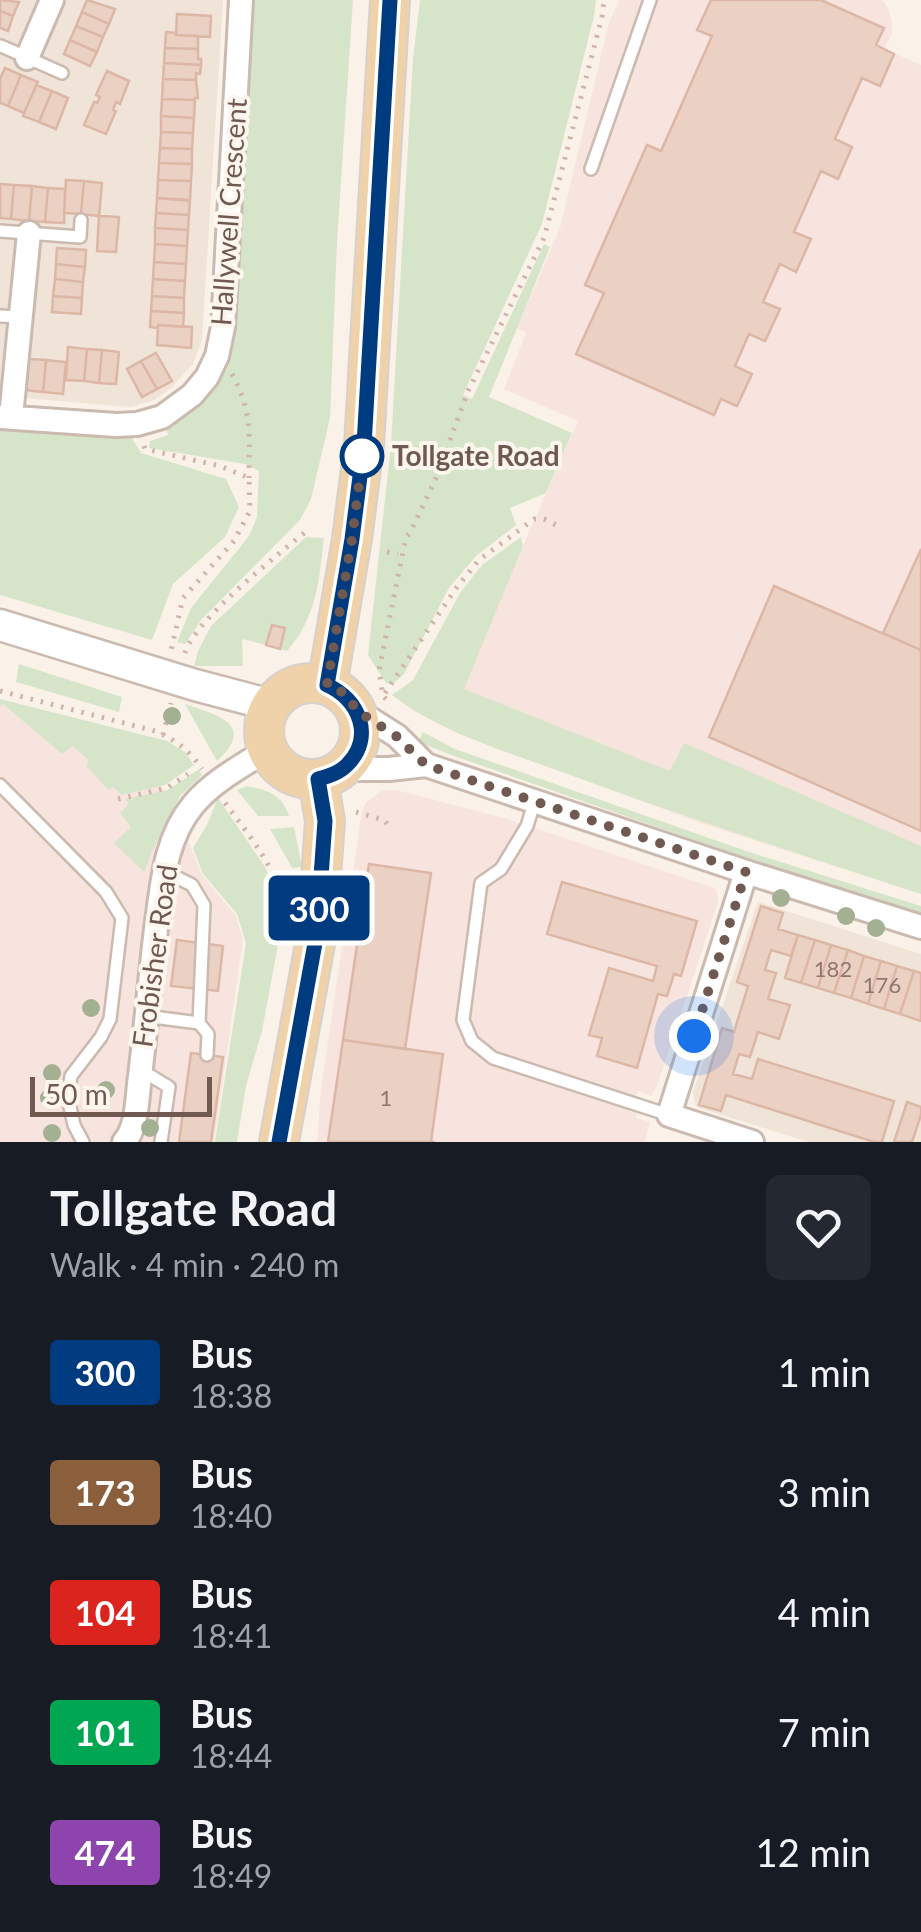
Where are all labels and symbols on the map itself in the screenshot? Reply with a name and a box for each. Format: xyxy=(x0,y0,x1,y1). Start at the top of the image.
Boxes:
street label: Hallywell Crescent xyxy=(203,97,253,327)
marker: Tollgate Road xyxy=(341,435,383,477)
place label: Tollgate Road xyxy=(392,438,560,472)
street label: Frobisher Road xyxy=(124,862,184,1049)
line badge: 300 xyxy=(262,876,376,940)
house number: 182 xyxy=(814,955,852,982)
house number: 176 xyxy=(863,971,901,998)
your location xyxy=(669,1011,719,1061)
scale bar xyxy=(30,1072,212,1116)
house number: 1 xyxy=(380,1084,392,1111)

